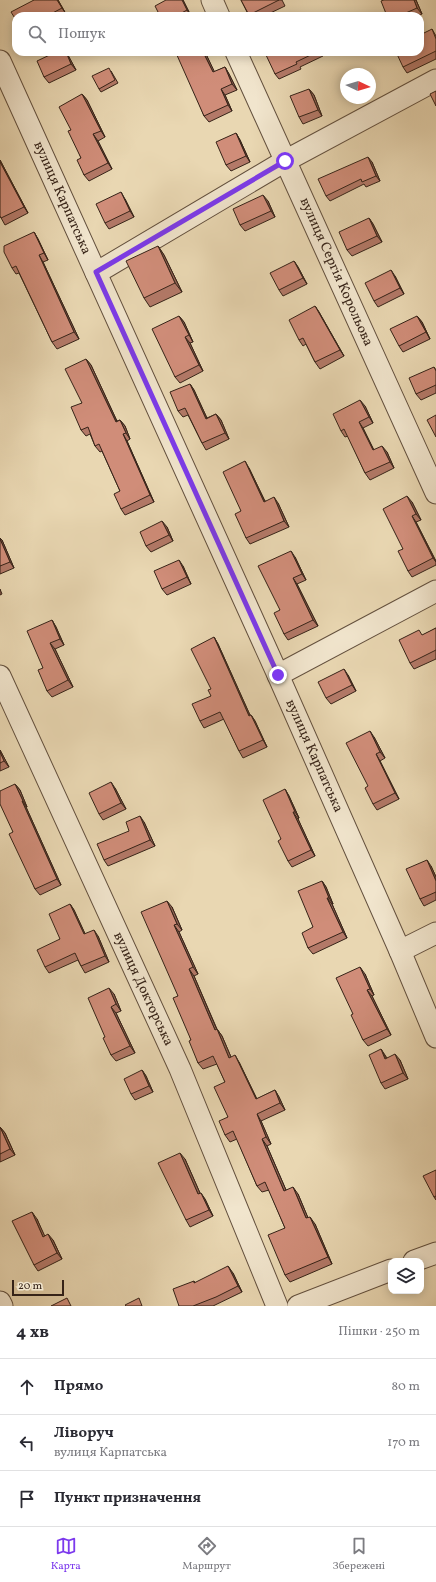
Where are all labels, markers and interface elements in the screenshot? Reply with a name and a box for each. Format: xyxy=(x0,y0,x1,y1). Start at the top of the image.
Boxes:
search box xyxy=(12,12,424,56)
icon: search xyxy=(26,23,48,45)
text: Пошук xyxy=(58,24,106,45)
north arrow xyxy=(340,68,376,104)
street label: вулиця Карпатська xyxy=(29,139,95,257)
route start xyxy=(276,152,294,170)
street label: вулиця Сергія Корольова xyxy=(295,195,377,349)
route end xyxy=(269,666,287,684)
street label: вулиця Карпатська xyxy=(281,697,347,815)
street label: вулиця Докторська xyxy=(108,929,178,1049)
map controls xyxy=(388,1258,424,1294)
button: layers xyxy=(388,1258,424,1294)
scale bar xyxy=(12,1278,64,1297)
text: 20 m xyxy=(18,1279,42,1294)
text: 4 хв xyxy=(16,1321,49,1344)
text: Пішки · 250 m xyxy=(338,1323,420,1341)
icon: ahead xyxy=(16,1376,38,1398)
text: Прямо xyxy=(54,1376,103,1397)
text: 80 m xyxy=(391,1378,420,1396)
text: Ліворуч xyxy=(54,1423,114,1444)
icon: left xyxy=(16,1432,38,1454)
text: 170 m xyxy=(387,1434,420,1452)
text: вулиця Карпатська xyxy=(54,1444,167,1462)
icon: arrive xyxy=(16,1488,38,1510)
text: Пункт призначення xyxy=(54,1488,201,1509)
tab: Карта xyxy=(51,1535,81,1574)
tab: Маршрут xyxy=(182,1535,231,1574)
tab: Збережені xyxy=(333,1535,385,1574)

